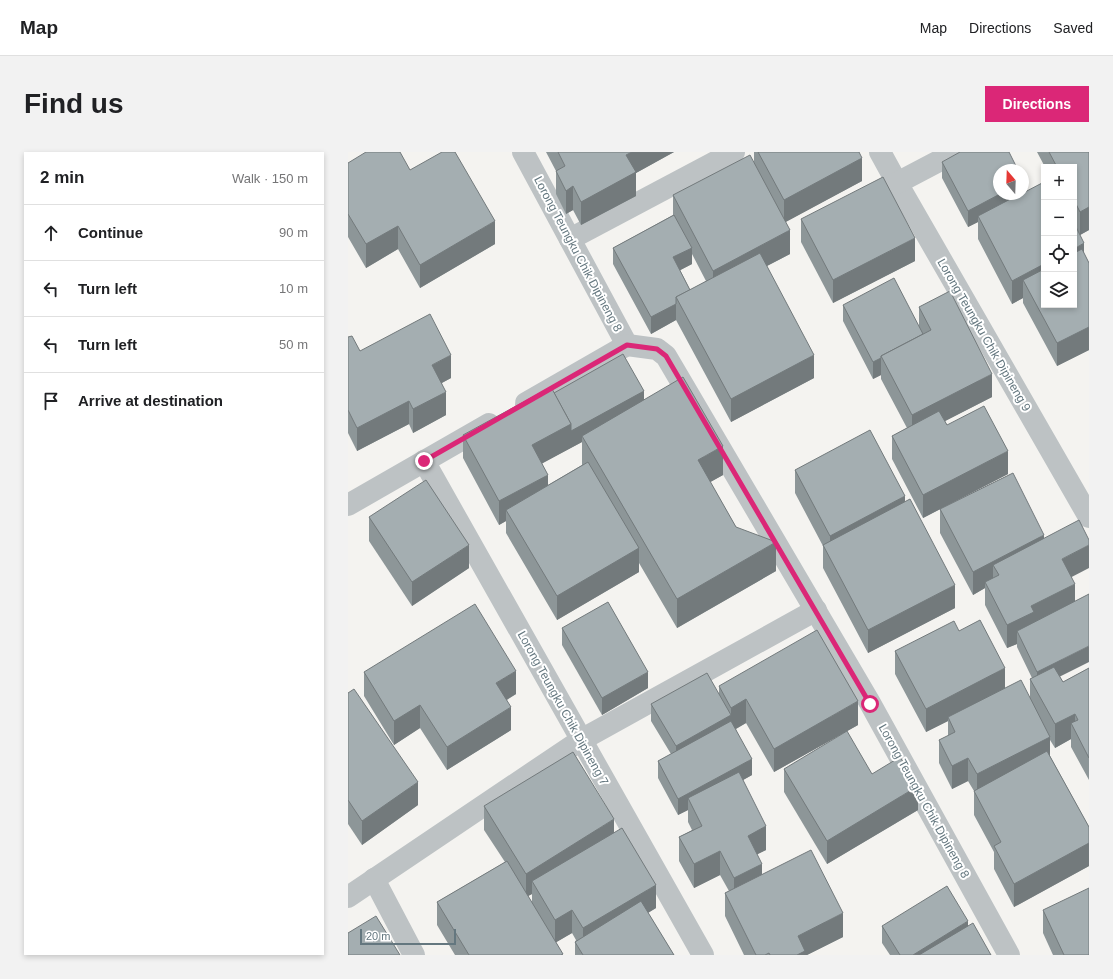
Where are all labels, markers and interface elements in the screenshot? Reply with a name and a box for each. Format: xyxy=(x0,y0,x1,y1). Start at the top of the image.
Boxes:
text: Map xyxy=(20,17,58,38)
text: Map xyxy=(920,20,947,36)
text: Directions xyxy=(969,20,1031,36)
text: Saved xyxy=(1053,20,1093,36)
button: Directions xyxy=(985,86,1089,122)
text: Find us xyxy=(24,88,124,119)
north arrow xyxy=(993,164,1029,200)
map controls xyxy=(1041,164,1077,308)
button: + xyxy=(1041,164,1077,200)
text: 2 min xyxy=(40,168,84,187)
text: Walk · 150 m xyxy=(232,171,308,186)
street label: Lorong Teungku Chik Dipineng 8 xyxy=(531,174,625,334)
button: − xyxy=(1041,200,1077,236)
icon: ahead xyxy=(40,222,62,244)
text: Continue xyxy=(78,224,143,241)
text: 90 m xyxy=(279,225,308,240)
button: locate xyxy=(1041,236,1077,272)
street label: Lorong Teungku Chik Dipineng 9 xyxy=(934,256,1034,414)
button: layers xyxy=(1041,272,1077,308)
icon: left xyxy=(40,278,62,300)
text: Turn left xyxy=(78,280,137,297)
text: 10 m xyxy=(279,281,308,296)
icon: left xyxy=(40,334,62,356)
text: Turn left xyxy=(78,336,137,353)
text: 50 m xyxy=(279,337,308,352)
icon: arrive xyxy=(40,390,62,412)
text: Arrive at destination xyxy=(78,392,223,409)
route end xyxy=(415,452,433,470)
street label: Lorong Teungku Chik Dipineng 7 xyxy=(515,629,611,788)
route start xyxy=(861,695,879,713)
street label: Lorong Teungku Chik Dipineng 8 xyxy=(876,722,972,881)
scale bar xyxy=(360,927,456,946)
text: 20 m xyxy=(366,930,390,942)

